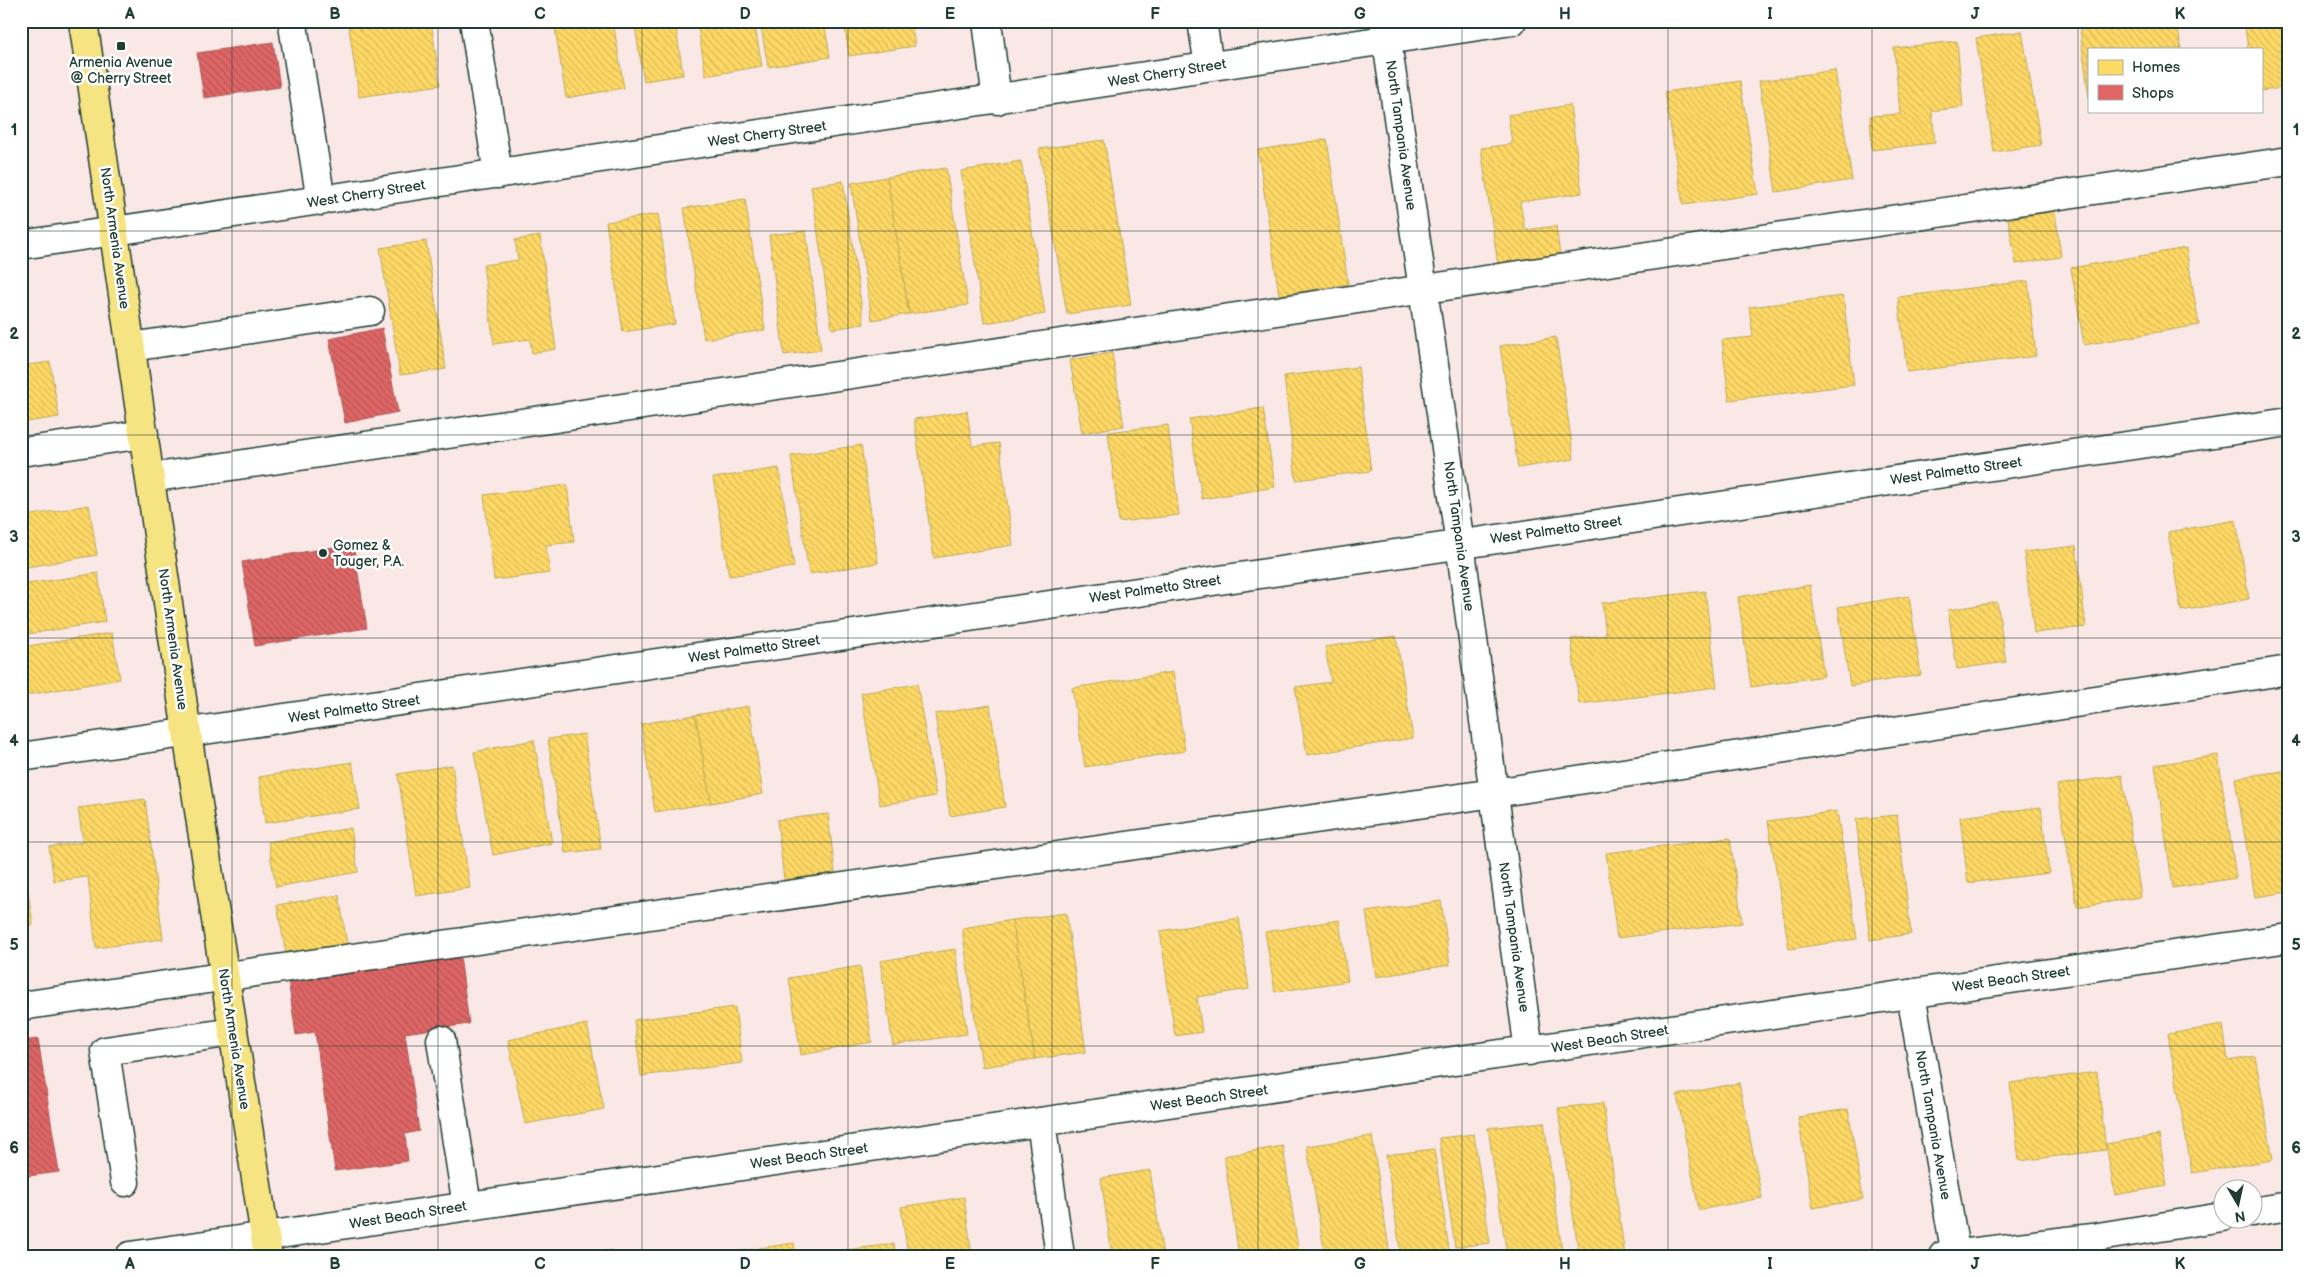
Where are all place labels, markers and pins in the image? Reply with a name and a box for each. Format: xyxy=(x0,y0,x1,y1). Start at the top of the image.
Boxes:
marker: Armenia Avenue @ Cherry Street xyxy=(115,40,127,52)
place label: Armenia Avenue @ Cherry Street xyxy=(69,54,173,87)
place label: Gomez & Touger, P.A. xyxy=(333,537,404,570)
marker: Gomez & Touger, P.A. xyxy=(317,547,329,559)

